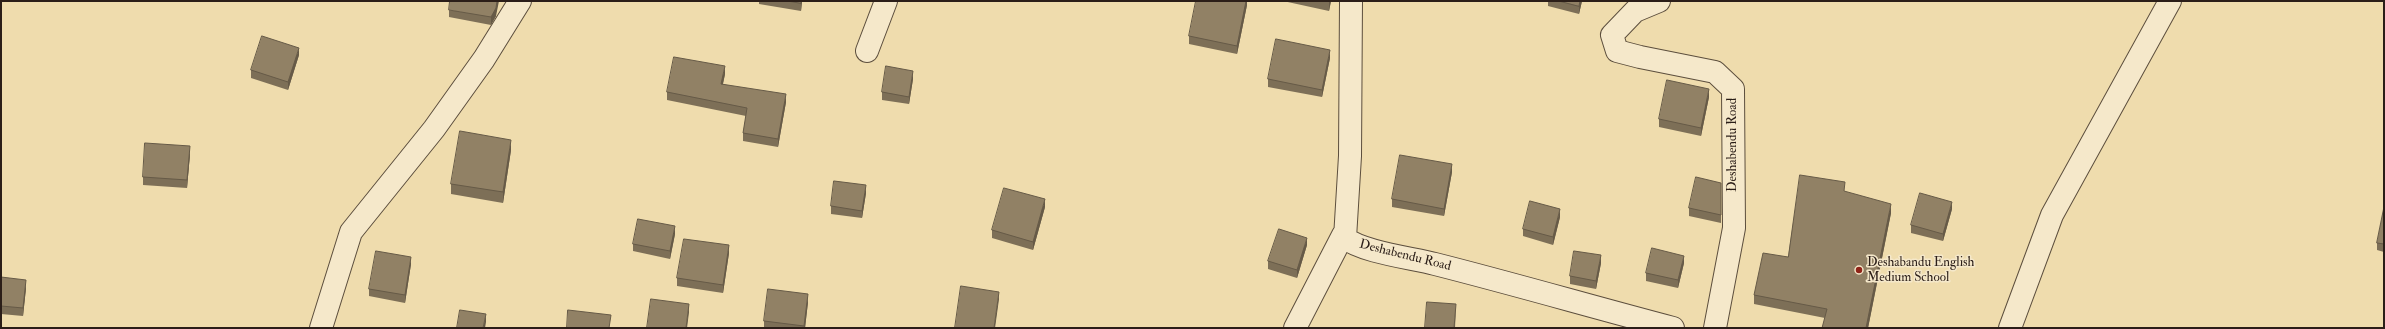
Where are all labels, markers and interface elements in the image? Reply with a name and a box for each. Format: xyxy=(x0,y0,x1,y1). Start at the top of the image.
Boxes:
street label: Deshabendu Road xyxy=(1725,98,1741,192)
street label: Deshabendu Road xyxy=(1357,237,1453,275)
place label: Deshabandu English Medium School xyxy=(1867,255,1974,286)
marker: Deshabandu English Medium School xyxy=(1854,265,1864,275)

